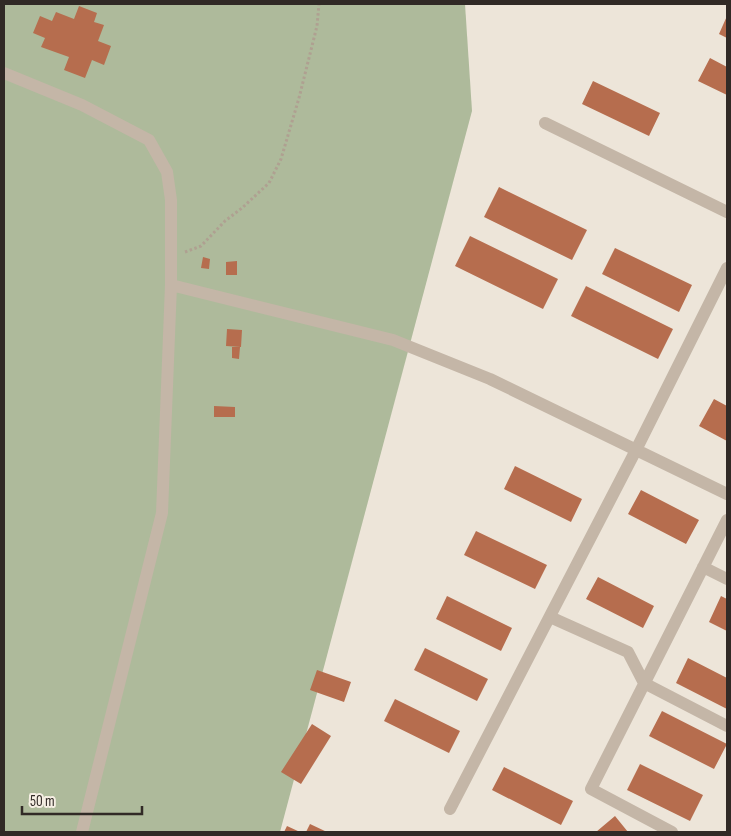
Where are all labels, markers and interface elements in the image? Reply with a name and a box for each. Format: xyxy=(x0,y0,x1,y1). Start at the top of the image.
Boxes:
scale bar xyxy=(22,784,142,816)
text: 50 m xyxy=(30,792,55,811)

